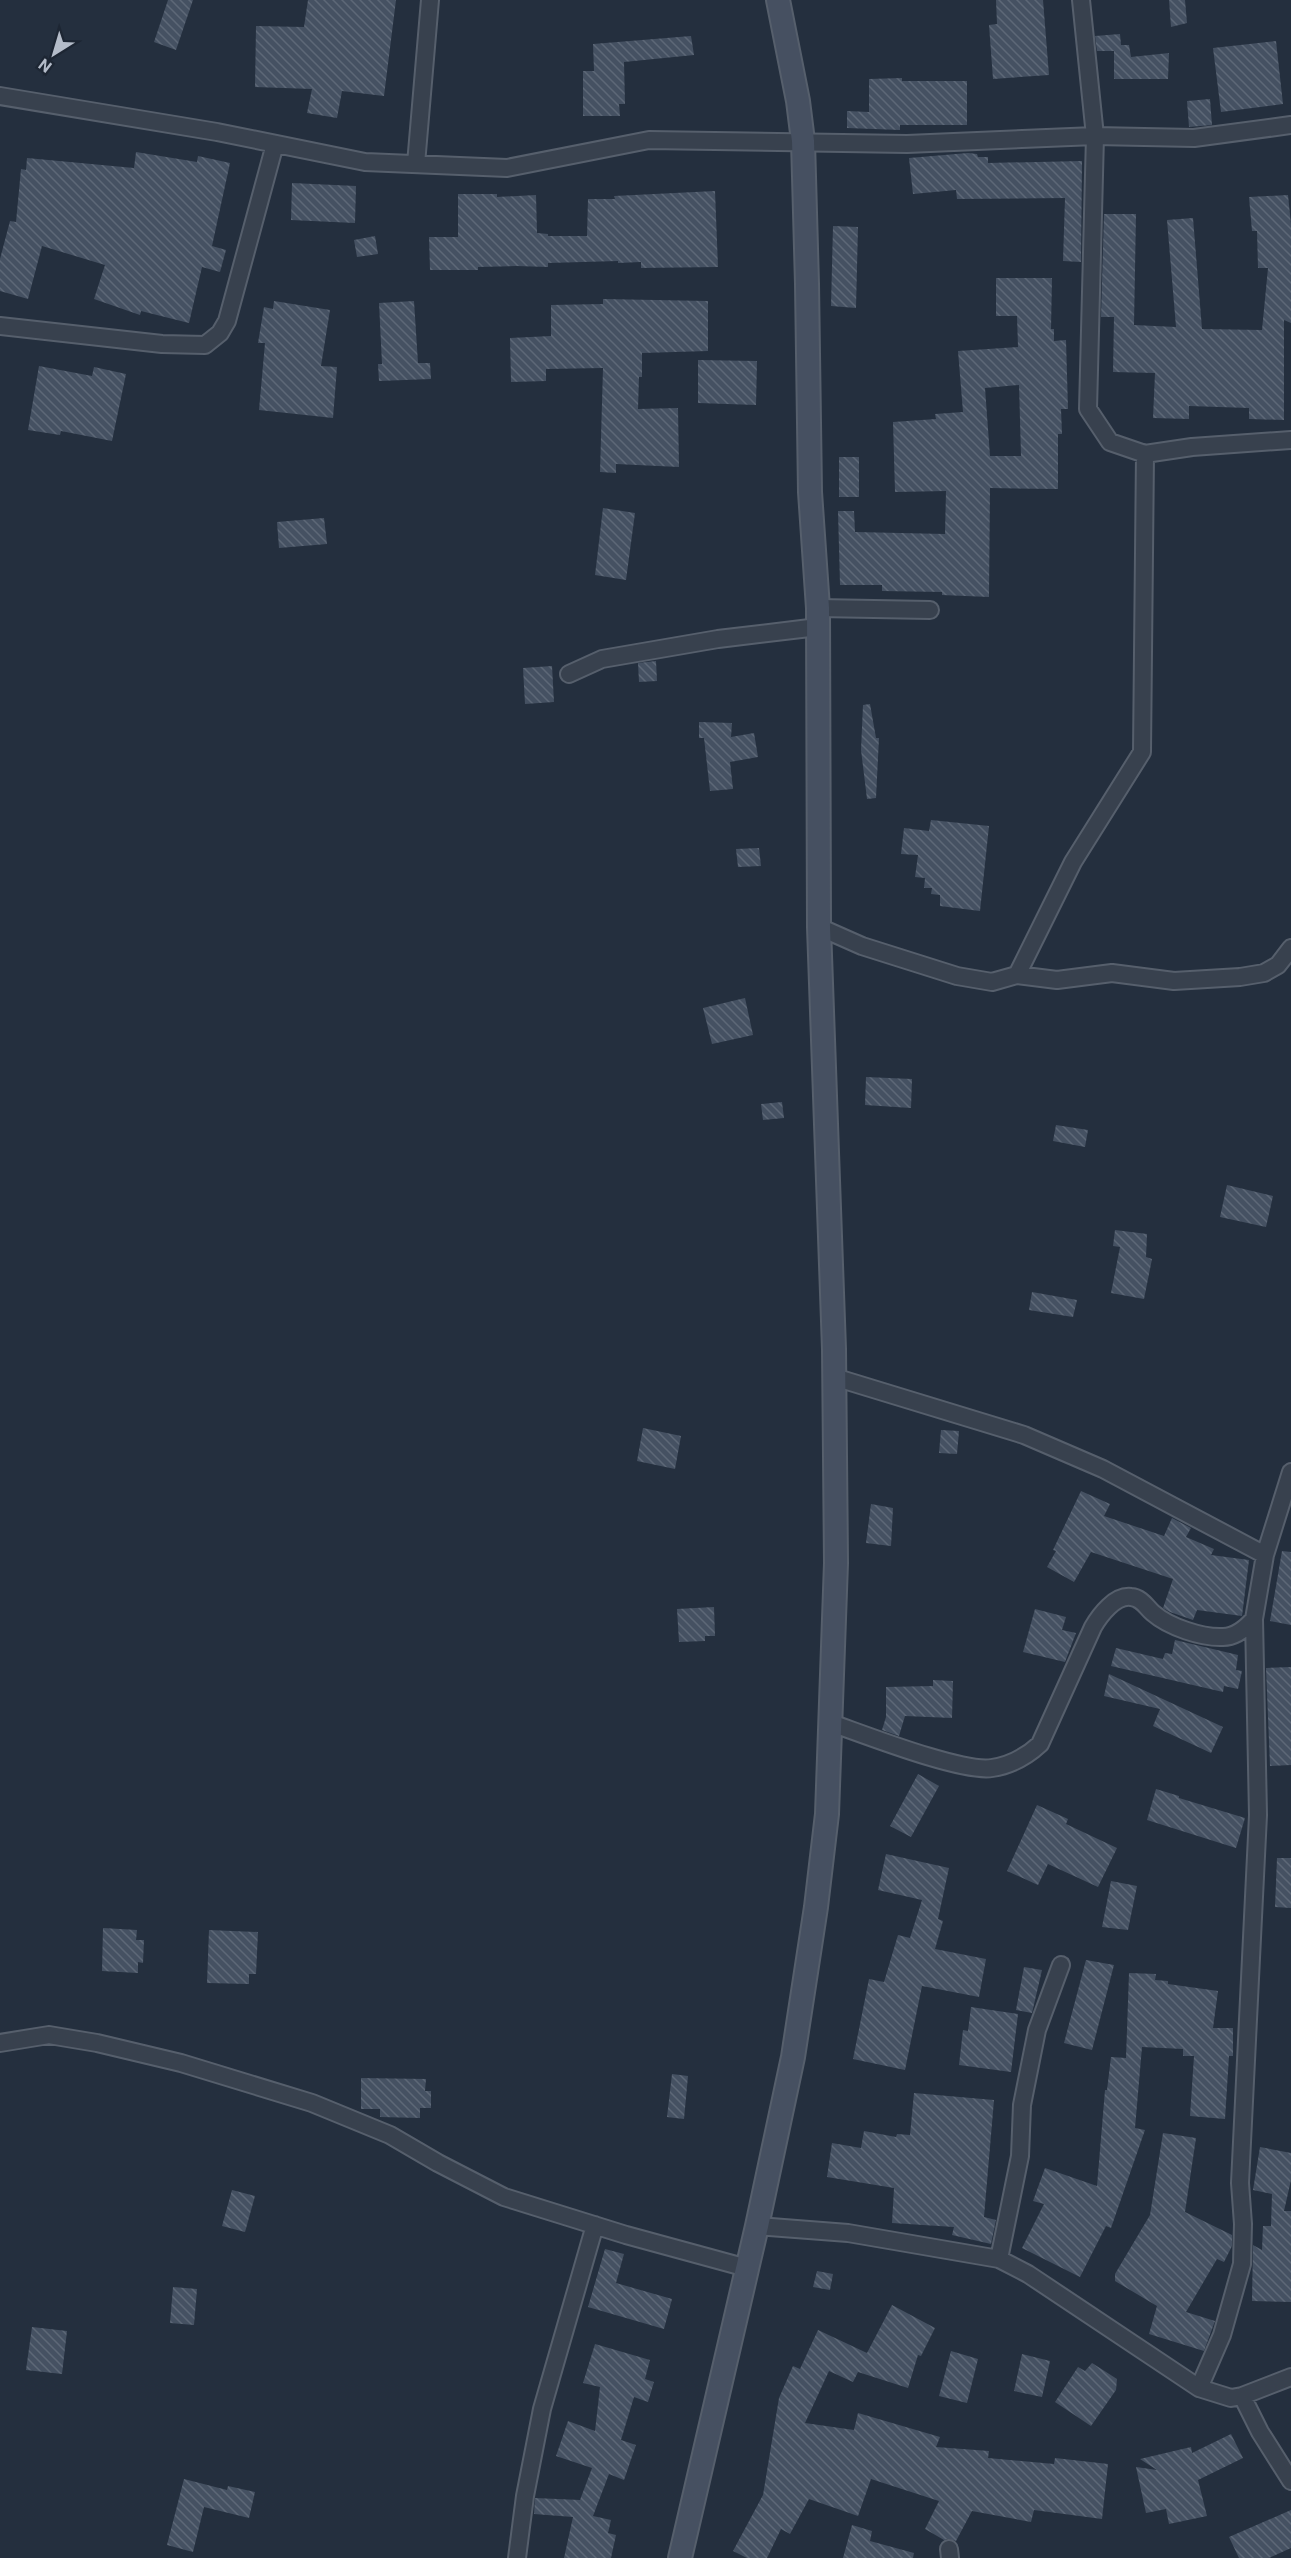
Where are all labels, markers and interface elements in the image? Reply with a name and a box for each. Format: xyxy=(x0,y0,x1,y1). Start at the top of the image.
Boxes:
north arrow xyxy=(24,24,84,84)
text: N xyxy=(35,55,56,77)

